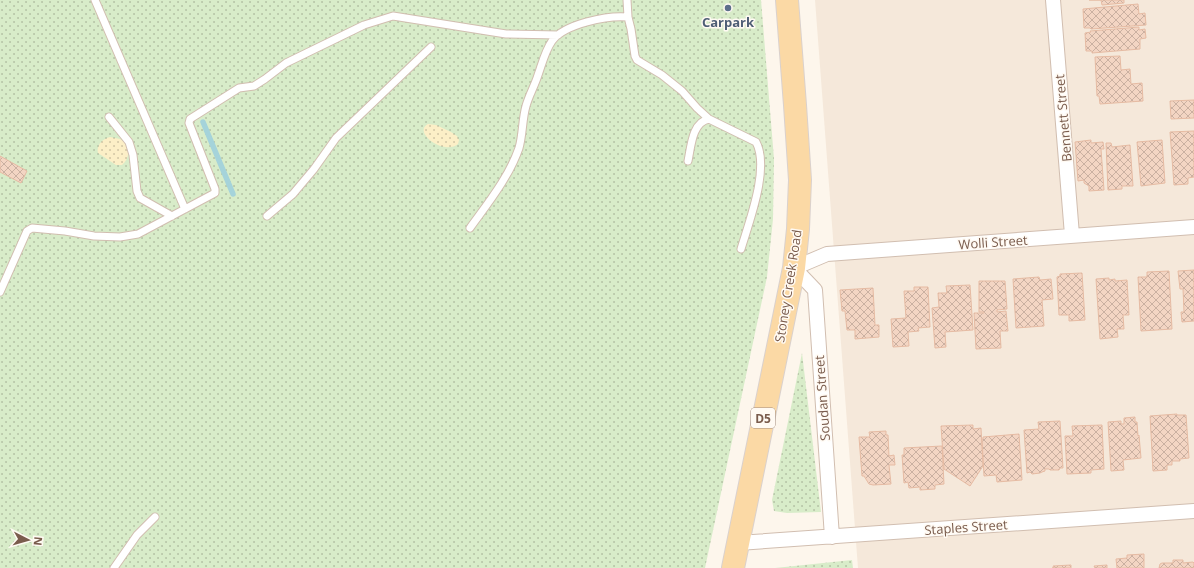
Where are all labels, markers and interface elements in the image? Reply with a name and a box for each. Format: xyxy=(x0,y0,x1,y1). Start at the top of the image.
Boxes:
marker: Carpark xyxy=(723,3,733,13)
place label: Carpark xyxy=(702,13,755,31)
street label: Bennett Street xyxy=(1050,73,1076,163)
street label: Stoney Creek Road xyxy=(770,228,806,344)
street label: Wolli Street xyxy=(958,231,1029,253)
street label: Soudan Street xyxy=(810,354,834,441)
road number: D5 xyxy=(751,408,775,428)
street label: Staples Street xyxy=(924,515,1009,539)
north arrow xyxy=(8,520,48,560)
text: N xyxy=(31,536,46,546)

